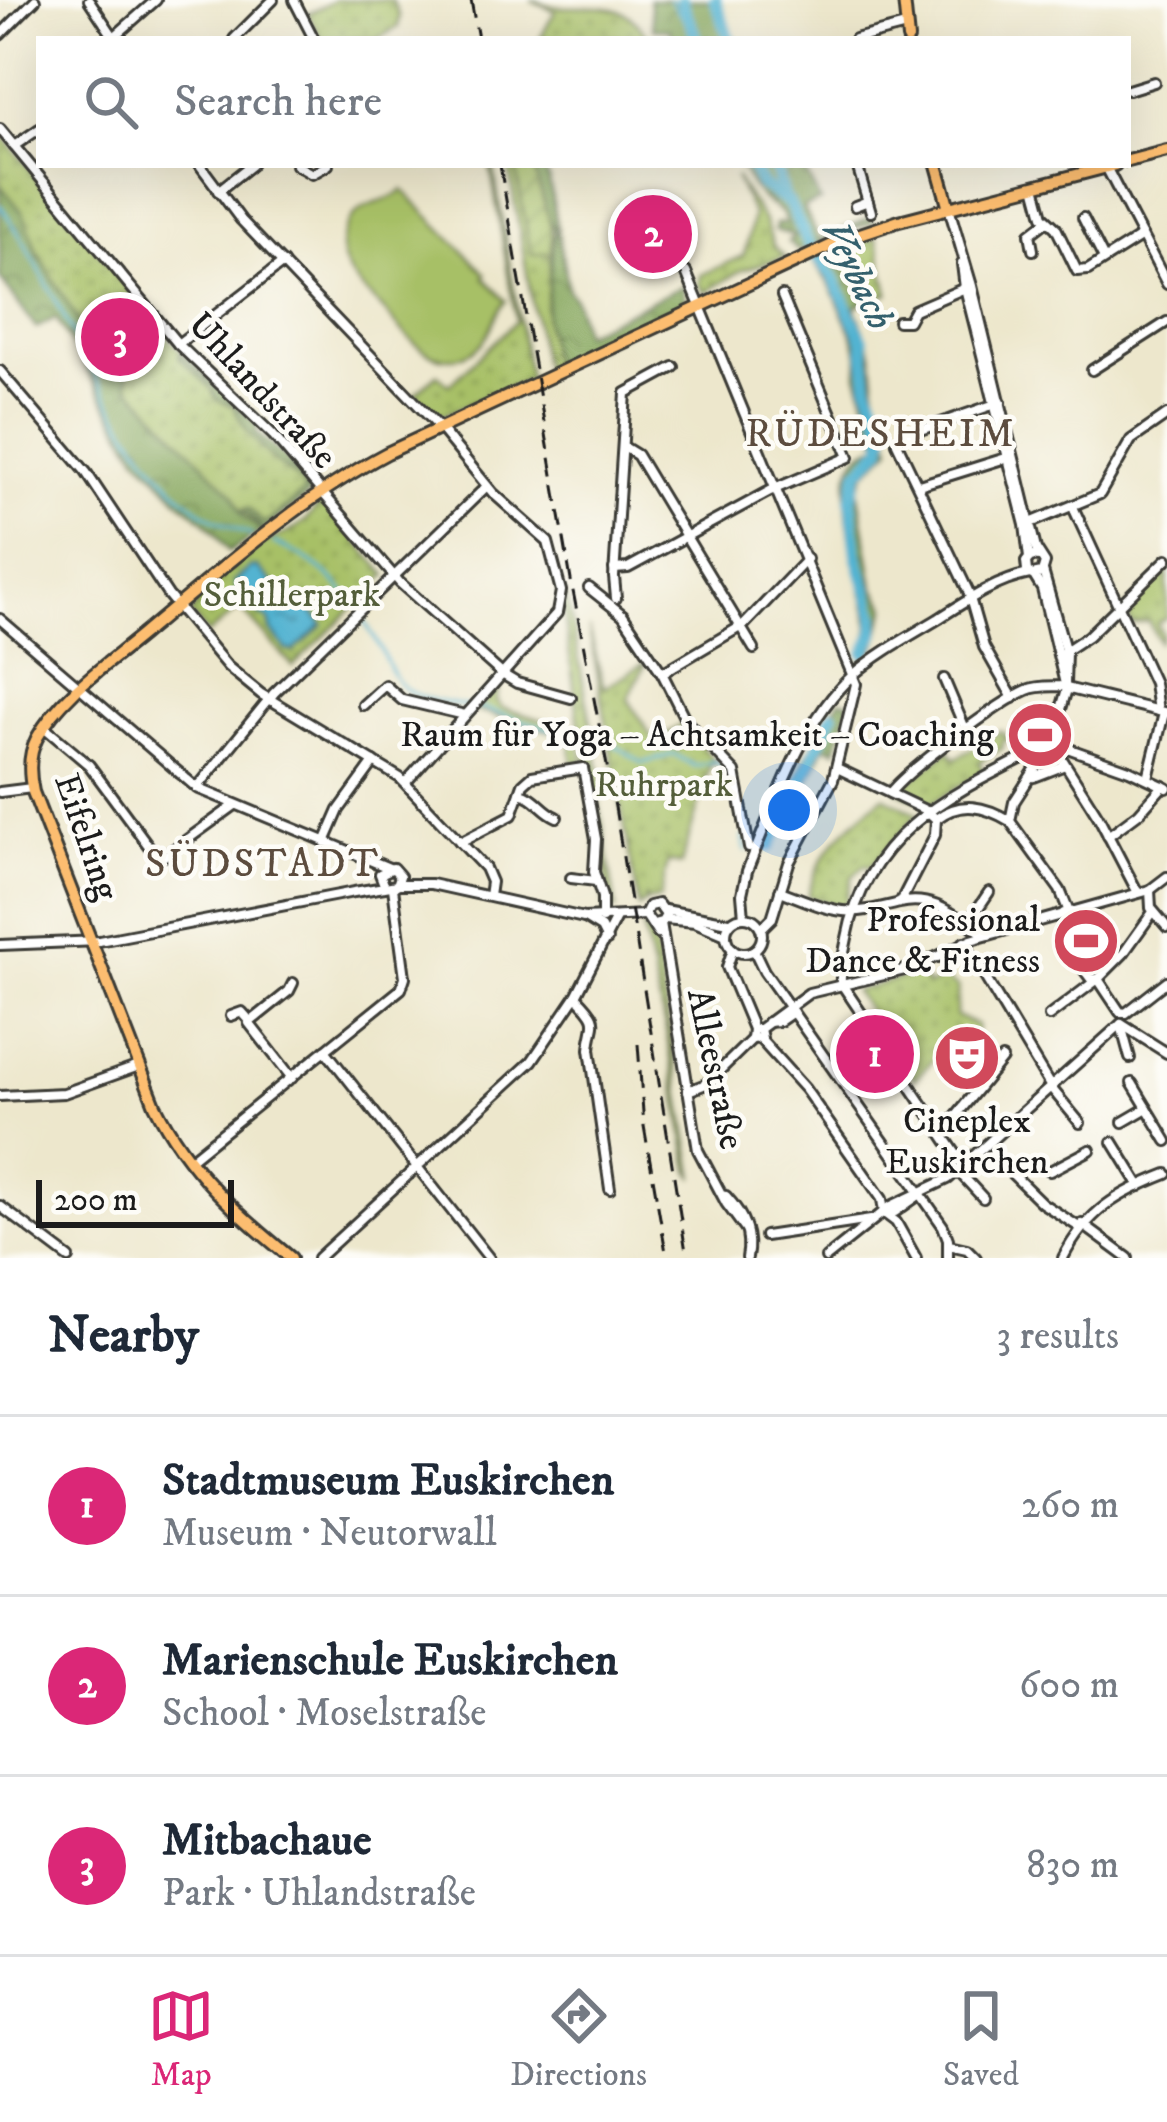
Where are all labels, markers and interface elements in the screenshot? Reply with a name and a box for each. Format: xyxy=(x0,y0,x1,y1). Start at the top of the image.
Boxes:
search box xyxy=(36,36,1131,168)
icon: search xyxy=(78,69,144,135)
text: Search here xyxy=(174,74,382,130)
pin: 2 xyxy=(614,189,692,279)
water label: Veybach xyxy=(809,212,905,338)
pin: 3 xyxy=(81,292,159,382)
street label: Uhlandstraße xyxy=(178,303,346,479)
district label: RÜDESHEIM xyxy=(745,410,1017,459)
park label: Schillerpark xyxy=(204,573,381,618)
sports icon: Raum für Yoga – Achtsamkeit – Coaching xyxy=(1005,700,1075,770)
place label: Raum für Yoga – Achtsamkeit – Coaching xyxy=(400,713,994,758)
park label: Ruhrpark xyxy=(595,763,733,808)
street label: Eifelring xyxy=(43,768,129,907)
your location xyxy=(759,780,819,840)
district label: SÜDSTADT xyxy=(145,840,381,889)
place label: Professional Dance & Fitness xyxy=(805,898,1040,984)
sports icon: Professional Dance & Fitness xyxy=(1051,906,1121,976)
street label: Alleestraße xyxy=(676,985,754,1153)
pin: 1 xyxy=(836,1009,914,1099)
theatre icon: Cineplex Euskirchen xyxy=(932,1023,1002,1093)
place label: Cineplex Euskirchen xyxy=(885,1099,1049,1185)
scale bar xyxy=(36,1174,234,1227)
text: 200 m xyxy=(54,1180,138,1221)
text: Nearby xyxy=(48,1304,199,1368)
text: 3 results xyxy=(996,1312,1119,1361)
text: Stadtmuseum Euskirchen xyxy=(162,1453,614,1509)
text: 1 xyxy=(80,1481,94,1530)
text: 260 m xyxy=(1021,1481,1119,1530)
text: Museum · Neutorwall xyxy=(162,1509,497,1558)
text: Marienschule Euskirchen xyxy=(162,1633,618,1689)
text: 2 xyxy=(77,1661,97,1710)
text: 600 m xyxy=(1019,1661,1119,1710)
text: School · Moselstraße xyxy=(162,1689,486,1738)
text: Mitbachaue xyxy=(162,1813,372,1869)
text: 3 xyxy=(80,1841,94,1890)
text: 830 m xyxy=(1026,1841,1119,1890)
text: Park · Uhlandstraße xyxy=(162,1869,476,1918)
tab: Map xyxy=(148,1983,214,2096)
tab: Directions xyxy=(510,1983,647,2096)
tab: Saved xyxy=(943,1983,1019,2096)

